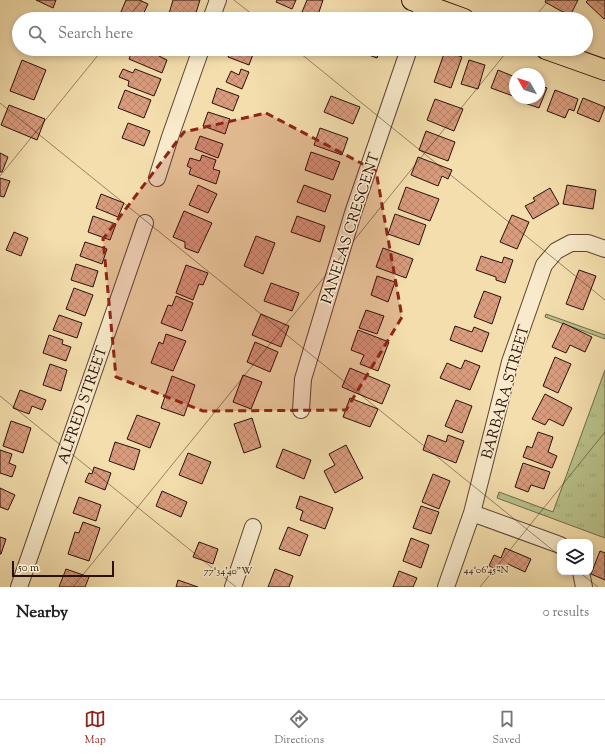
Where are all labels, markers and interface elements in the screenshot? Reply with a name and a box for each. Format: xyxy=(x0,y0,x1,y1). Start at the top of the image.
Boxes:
search box xyxy=(12,12,593,56)
icon: search xyxy=(26,23,48,45)
text: Search here xyxy=(58,24,133,45)
north arrow xyxy=(509,68,545,104)
street label: PANELAS CRESCENT xyxy=(317,150,386,307)
street label: BARBARA STREET xyxy=(477,323,536,462)
street label: ALFRED STREET xyxy=(53,343,114,467)
map controls xyxy=(557,539,593,575)
button: layers xyxy=(557,539,593,575)
scale bar xyxy=(12,559,114,578)
text: 50 m xyxy=(18,560,39,576)
text: 44°06'45"N xyxy=(463,563,509,578)
text: 77°34'40"W xyxy=(204,564,252,579)
text: Nearby xyxy=(16,601,68,625)
text: 0 results xyxy=(543,604,589,622)
tab: Map xyxy=(84,708,106,748)
tab: Directions xyxy=(275,708,324,748)
tab: Saved xyxy=(493,708,521,748)

